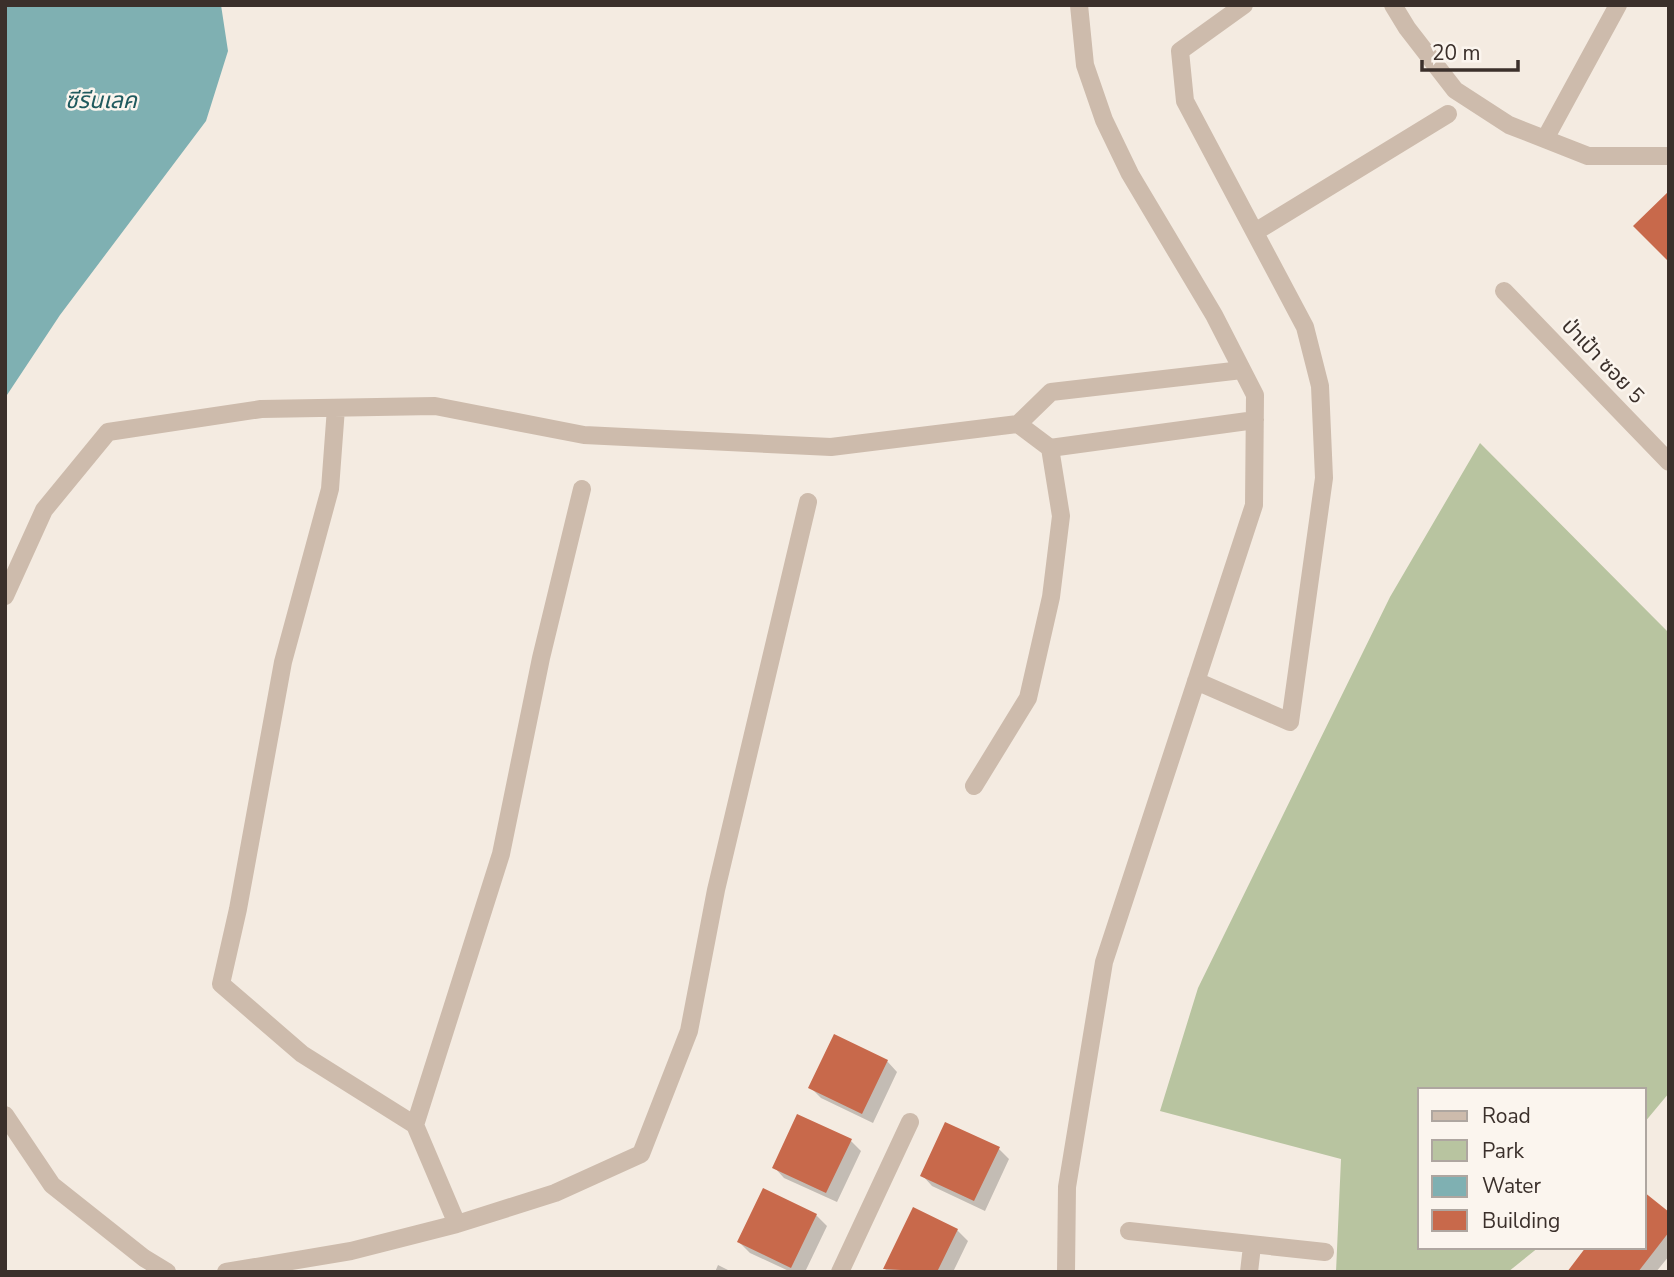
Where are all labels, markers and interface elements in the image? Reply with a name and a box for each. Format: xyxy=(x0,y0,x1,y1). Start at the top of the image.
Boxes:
scale bar xyxy=(1422,28,1518,72)
text: 20 m xyxy=(1432,39,1481,67)
water label: ซีรีนเลค xyxy=(65,85,138,116)
street label: ป่าเป้า ซอย 5 xyxy=(1555,312,1651,410)
legend xyxy=(1418,1088,1646,1249)
text: Road xyxy=(1482,1102,1531,1130)
text: Park xyxy=(1482,1137,1524,1165)
text: Water xyxy=(1482,1172,1541,1200)
text: Building xyxy=(1482,1207,1560,1235)

